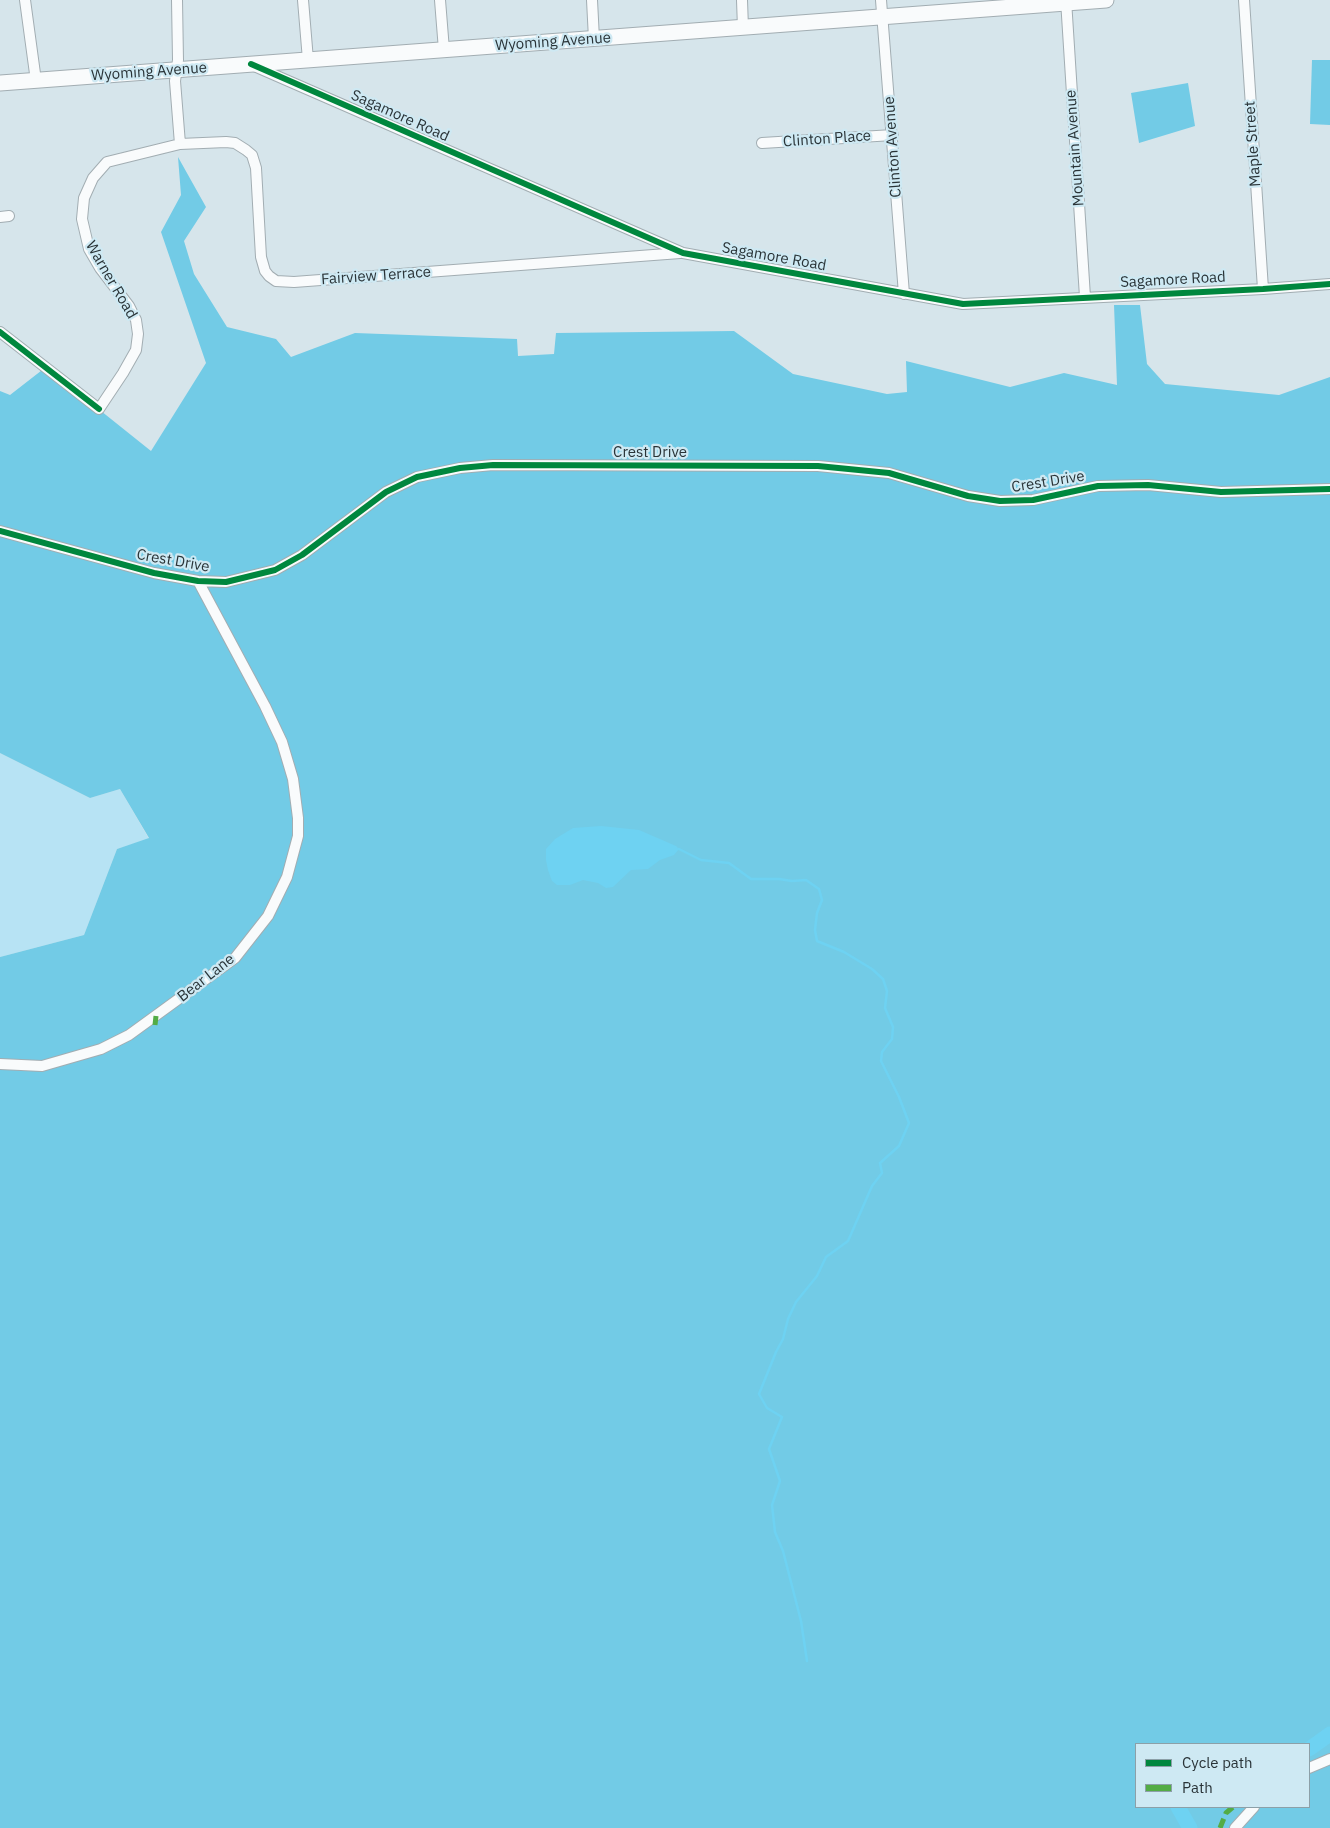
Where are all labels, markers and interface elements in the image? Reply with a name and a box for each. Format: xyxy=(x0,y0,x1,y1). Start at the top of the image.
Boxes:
street label: Wyoming Avenue xyxy=(494,29,612,55)
street label: Wyoming Avenue xyxy=(90,59,208,85)
street label: Sagamore Road xyxy=(348,86,452,146)
street label: Mountain Avenue xyxy=(1062,89,1088,207)
street label: Clinton Avenue xyxy=(880,96,906,198)
street label: Maple Street xyxy=(1241,101,1265,187)
street label: Clinton Place xyxy=(782,127,872,151)
street label: Warner Road xyxy=(81,238,141,322)
street label: Sagamore Road xyxy=(720,239,828,275)
street label: Fairview Terrace xyxy=(320,263,432,289)
street label: Sagamore Road xyxy=(1120,268,1226,292)
street label: Crest Drive xyxy=(613,444,687,462)
street label: Crest Drive xyxy=(1010,467,1086,497)
street label: Crest Drive xyxy=(135,546,211,576)
street label: Bear Lane xyxy=(174,950,238,1006)
legend xyxy=(1135,1743,1310,1808)
text: Cycle path xyxy=(1182,1753,1253,1772)
text: Path xyxy=(1182,1778,1213,1797)

